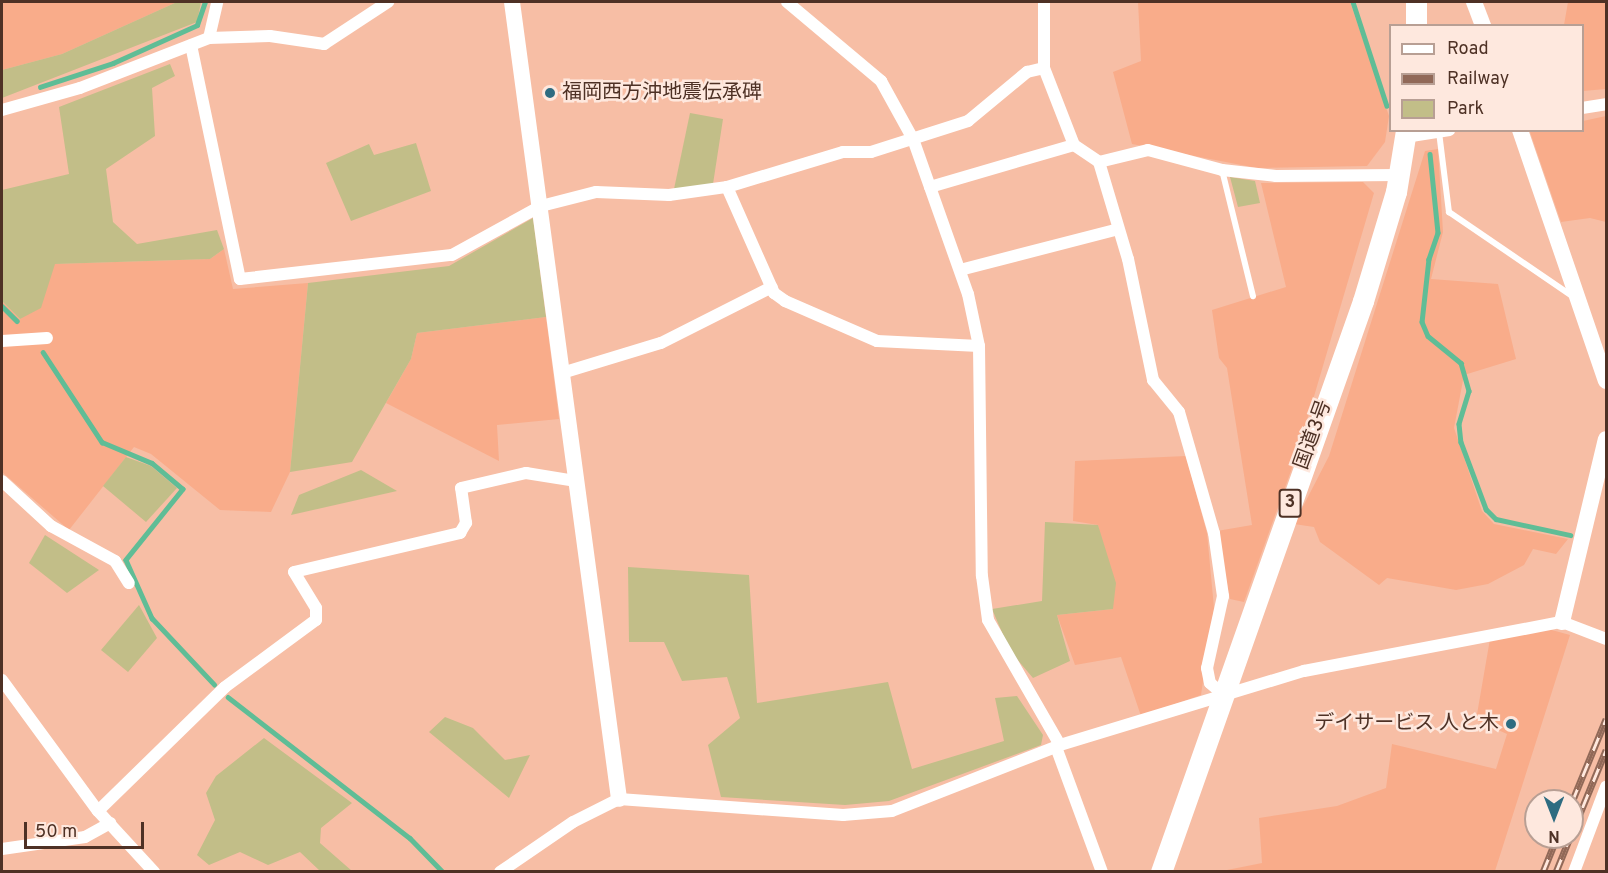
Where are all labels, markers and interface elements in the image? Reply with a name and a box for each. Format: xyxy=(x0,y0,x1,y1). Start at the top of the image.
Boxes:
legend xyxy=(1389,24,1584,132)
text: Road xyxy=(1447,38,1489,61)
text: Railway xyxy=(1447,68,1509,91)
place label: 福岡西方沖地震伝承碑 xyxy=(562,81,762,105)
marker: 福岡西方沖地震伝承碑 xyxy=(543,86,557,100)
text: Park xyxy=(1447,98,1484,121)
street label: 国道3号 xyxy=(1290,397,1338,473)
road number: 3 xyxy=(1278,488,1302,518)
place label: デイサービス 人と木 xyxy=(1314,712,1499,736)
marker: デイサービス 人と木 xyxy=(1504,717,1518,731)
north arrow xyxy=(1524,789,1584,849)
scale bar xyxy=(27,810,147,848)
text: 50 m xyxy=(35,821,77,844)
text: N xyxy=(1548,825,1560,845)

